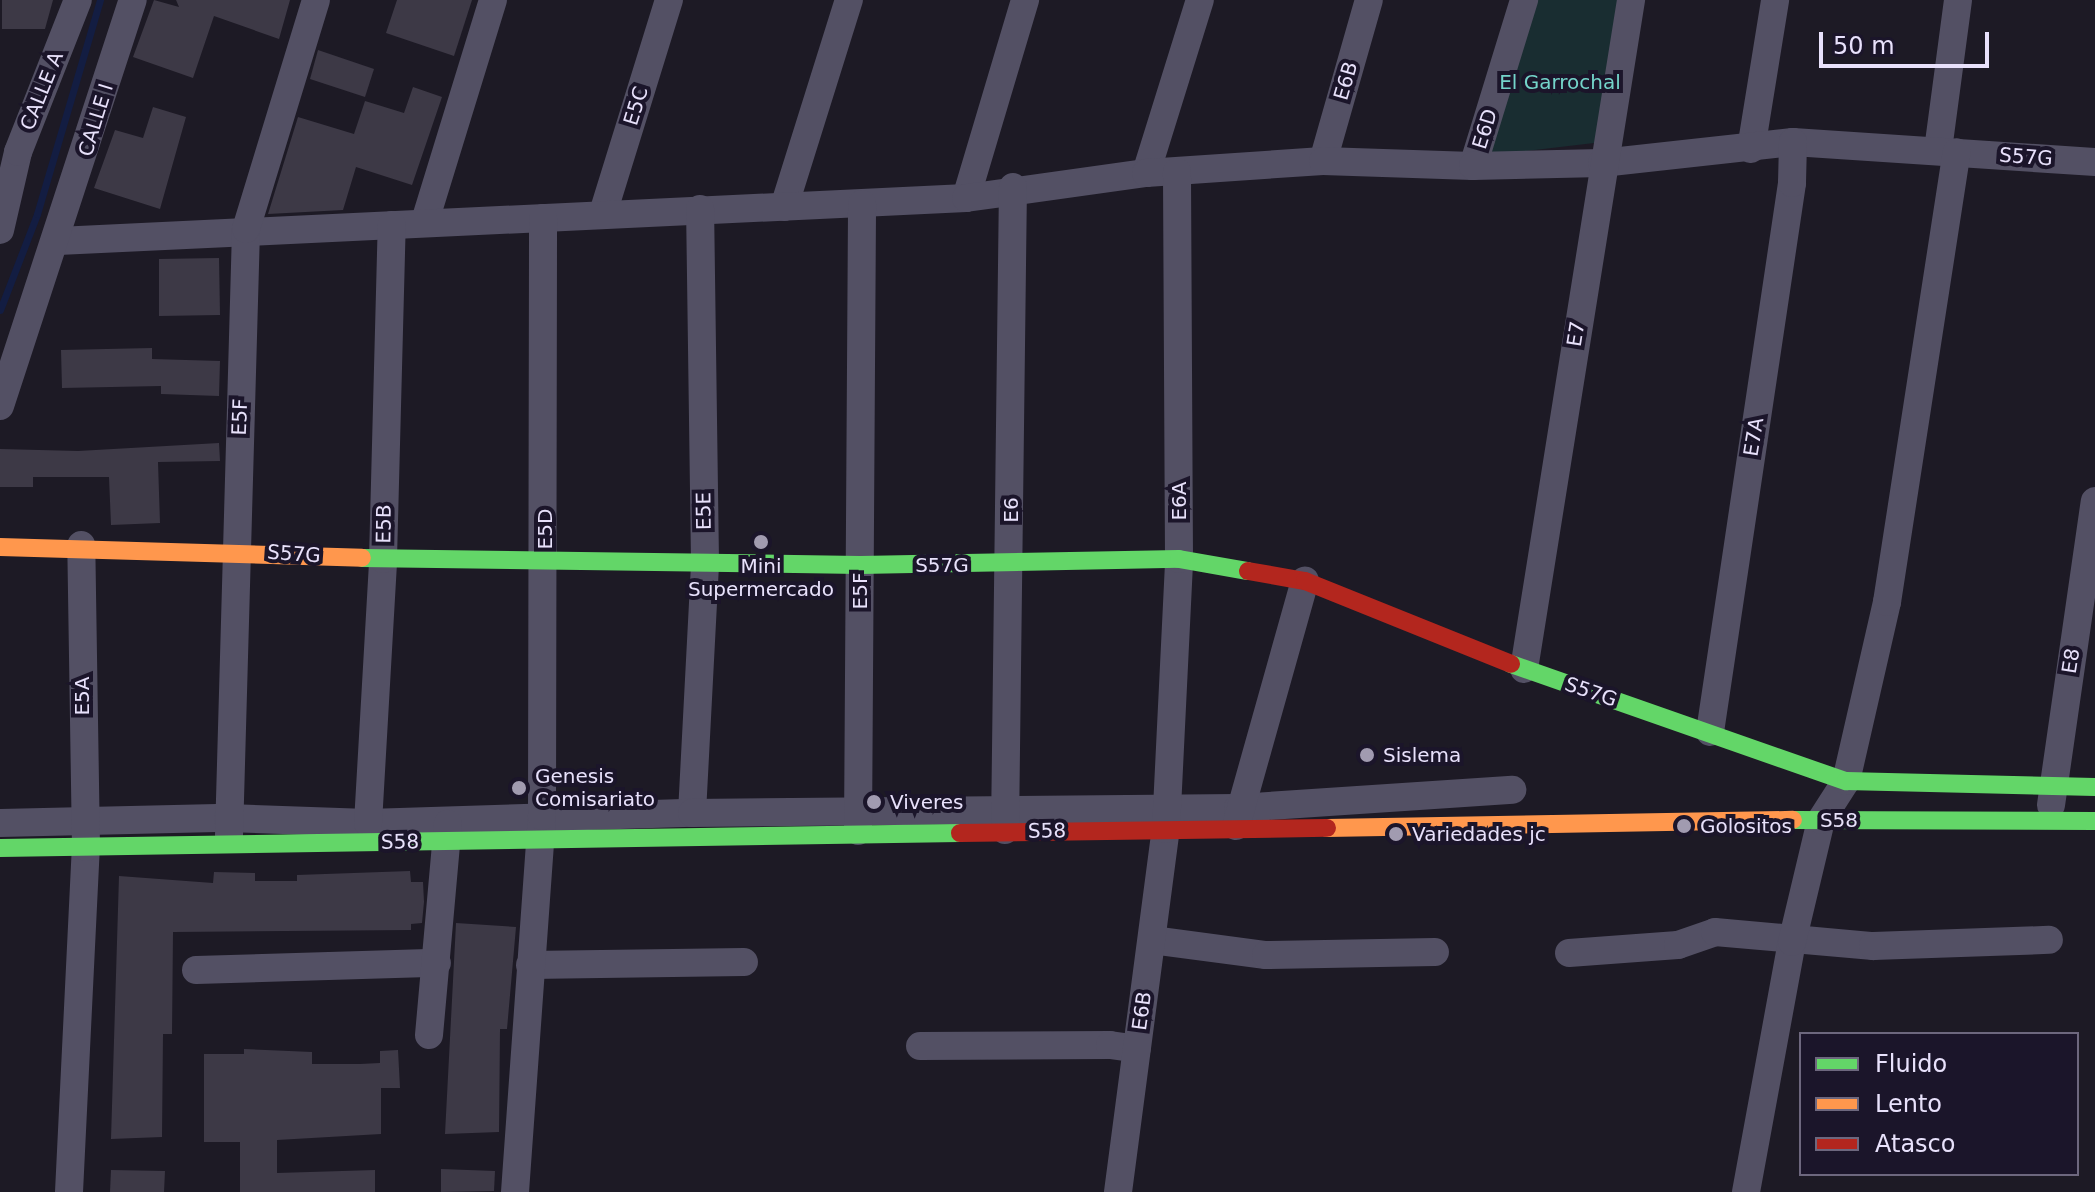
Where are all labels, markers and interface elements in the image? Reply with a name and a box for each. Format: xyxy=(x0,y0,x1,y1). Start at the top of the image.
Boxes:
scale bar xyxy=(1823,16,1993,66)
text: 50 m xyxy=(1833,32,1895,60)
street label: CALLE A xyxy=(15,48,69,134)
street label: E6B xyxy=(1329,59,1363,103)
park label: El Garrochal xyxy=(1499,70,1621,94)
street label: CALLE I xyxy=(74,81,118,159)
street label: E5C xyxy=(619,84,653,128)
street label: E6D xyxy=(1468,106,1502,152)
street label: S57G xyxy=(1998,143,2054,171)
street label: E7 xyxy=(1562,320,1590,348)
street label: E5F xyxy=(227,398,253,436)
street label: E7A xyxy=(1739,416,1769,458)
street label: E6A xyxy=(1167,481,1191,521)
street label: E5E xyxy=(692,492,716,530)
street label: E6 xyxy=(999,497,1023,523)
street label: E5B xyxy=(372,504,396,544)
street label: E5D xyxy=(533,509,557,549)
marker: Mini Supermercado xyxy=(752,533,770,551)
street label: S57G xyxy=(266,540,322,568)
street label: S57G xyxy=(915,553,969,577)
place label: Mini Supermercado xyxy=(688,554,834,601)
street label: E5F xyxy=(848,573,872,609)
street label: E8 xyxy=(2057,647,2085,675)
street label: S57G xyxy=(1562,672,1620,712)
street label: E5A xyxy=(70,676,94,716)
place label: Sislema xyxy=(1383,743,1461,767)
marker: Sislema xyxy=(1358,746,1376,764)
place label: Genesis Comisariato xyxy=(535,764,655,811)
marker: Genesis Comisariato xyxy=(510,779,528,797)
place label: Viveres xyxy=(890,790,963,814)
marker: Viveres xyxy=(865,793,883,811)
street label: S58 xyxy=(1820,808,1858,832)
place label: Golositos xyxy=(1700,814,1792,838)
marker: Golositos xyxy=(1675,817,1693,835)
street label: S58 xyxy=(1028,819,1066,843)
place label: Variedades jc xyxy=(1412,822,1546,846)
marker: Variedades jc xyxy=(1387,825,1405,843)
street label: S58 xyxy=(381,830,419,854)
street label: E6B xyxy=(1127,990,1157,1032)
legend xyxy=(1799,1032,2079,1176)
text: Fluido xyxy=(1875,1050,1947,1078)
text: Lento xyxy=(1875,1090,1942,1118)
text: Atasco xyxy=(1875,1130,1956,1158)

